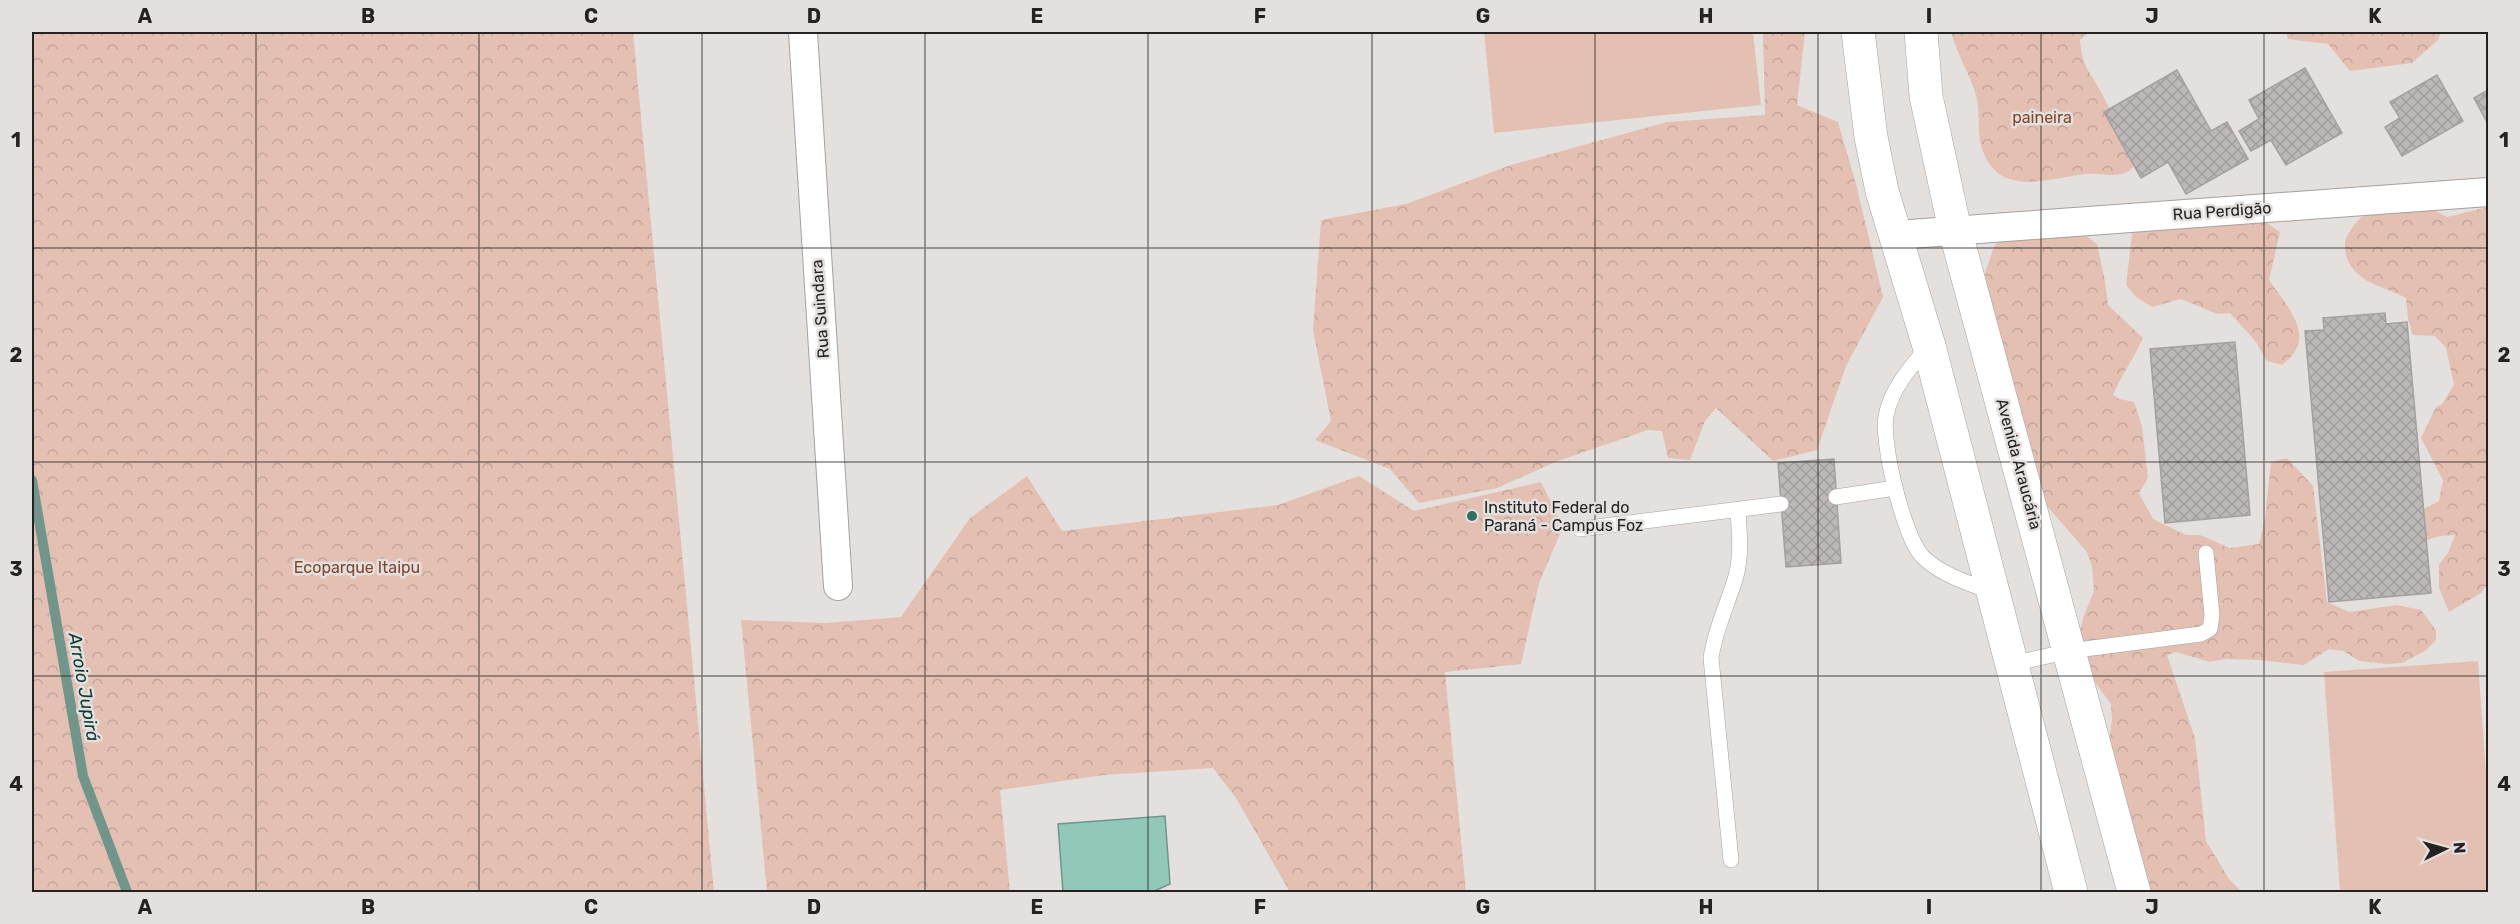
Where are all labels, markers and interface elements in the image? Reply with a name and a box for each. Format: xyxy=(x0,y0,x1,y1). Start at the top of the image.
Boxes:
text: A xyxy=(138,4,153,28)
text: B xyxy=(361,4,375,28)
text: C xyxy=(584,4,598,28)
text: D xyxy=(807,4,821,28)
text: E xyxy=(1031,4,1043,28)
text: F xyxy=(1254,4,1266,28)
text: G xyxy=(1476,4,1490,28)
text: H xyxy=(1699,4,1713,28)
text: I xyxy=(1926,4,1932,28)
text: J xyxy=(2145,4,2159,28)
text: K xyxy=(2368,4,2382,28)
park label: paineira xyxy=(2012,108,2072,127)
text: 1 xyxy=(11,128,21,152)
text: 1 xyxy=(2499,128,2509,152)
street label: Rua Perdigão xyxy=(2172,198,2272,224)
street label: Rua Suindara xyxy=(807,259,833,359)
text: 2 xyxy=(10,343,23,367)
text: 2 xyxy=(2498,343,2511,367)
street label: Avenida Araucária xyxy=(1992,396,2046,532)
place label: Instituto Federal do Paraná - Campus Foz xyxy=(1484,498,1643,535)
marker: Instituto Federal do Paraná - Campus Foz xyxy=(1465,509,1479,523)
text: 3 xyxy=(9,557,23,581)
text: 3 xyxy=(2497,557,2511,581)
park label: Ecoparque Itaipu xyxy=(294,558,420,577)
water label: Arroio Jupirá xyxy=(63,630,104,743)
text: 4 xyxy=(9,772,23,796)
text: 4 xyxy=(2497,772,2511,796)
north arrow xyxy=(2415,819,2475,879)
text: N xyxy=(2449,841,2469,854)
text: A xyxy=(138,895,153,919)
text: B xyxy=(361,895,375,919)
text: C xyxy=(584,895,598,919)
text: D xyxy=(807,895,821,919)
text: E xyxy=(1031,895,1043,919)
text: F xyxy=(1254,895,1266,919)
text: G xyxy=(1476,895,1490,919)
text: H xyxy=(1699,895,1713,919)
text: I xyxy=(1926,895,1932,919)
text: J xyxy=(2145,895,2159,919)
text: K xyxy=(2368,895,2382,919)

